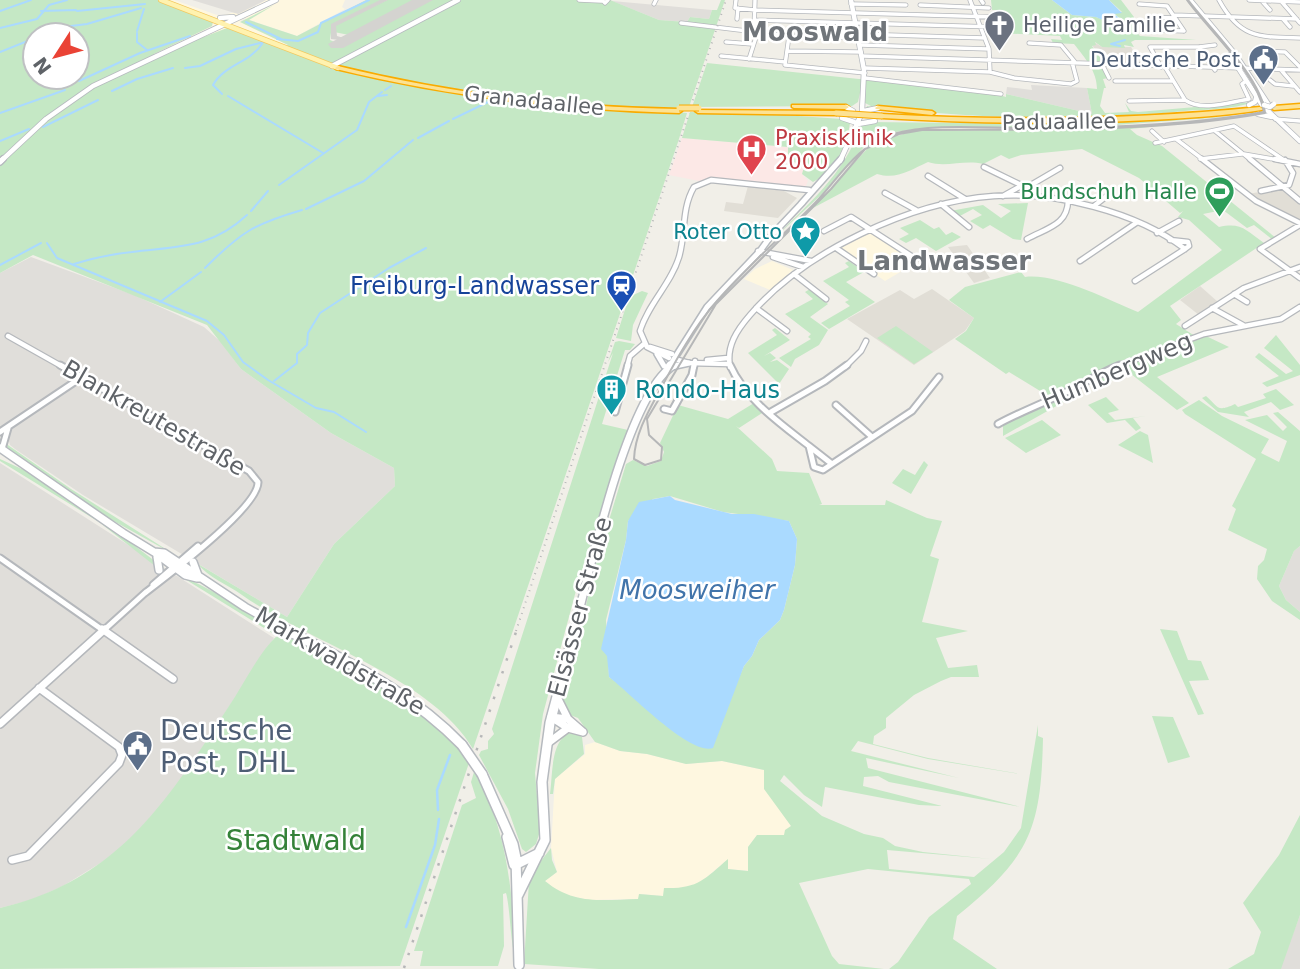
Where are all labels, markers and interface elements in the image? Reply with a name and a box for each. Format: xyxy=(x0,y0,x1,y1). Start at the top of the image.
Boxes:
church icon: Heilige Familie xyxy=(983,8,1017,52)
place label: Heilige Familie xyxy=(1023,13,1176,37)
district label: Mooswald xyxy=(742,17,888,47)
north arrow xyxy=(21,21,91,91)
public building icon: Deutsche Post xyxy=(1246,43,1280,87)
place label: Deutsche Post xyxy=(1090,48,1240,72)
text: N xyxy=(29,53,56,79)
street label: Granadaallee xyxy=(463,82,605,120)
street label: Paduaallee xyxy=(1002,109,1116,135)
place label: Praxisklinik 2000 xyxy=(775,126,894,174)
hospital icon: Praxisklinik 2000 xyxy=(735,133,769,177)
sports icon: Bundschuh Halle xyxy=(1203,175,1237,219)
place label: Bundschuh Halle xyxy=(1020,180,1197,204)
place icon: Roter Otto xyxy=(788,215,822,259)
place label: Roter Otto xyxy=(673,220,782,244)
district label: Landwasser xyxy=(857,246,1031,276)
station icon: Freiburg-Landwasser xyxy=(605,269,639,313)
place label: Freiburg-Landwasser xyxy=(350,272,599,300)
street label: Humbergweg xyxy=(1037,327,1197,415)
street label: Blankreutestraße xyxy=(57,354,251,482)
building icon: Rondo-Haus xyxy=(595,373,629,417)
place label: Rondo-Haus xyxy=(635,376,780,404)
street label: Elsässer Straße xyxy=(542,514,618,700)
water label: Moosweiher xyxy=(619,575,777,605)
street label: Markwaldstraße xyxy=(250,601,430,721)
place label: Deutsche Post, DHL xyxy=(160,714,295,779)
public building icon: Deutsche Post, DHL xyxy=(120,729,154,773)
park label: Stadtwald xyxy=(226,824,366,857)

